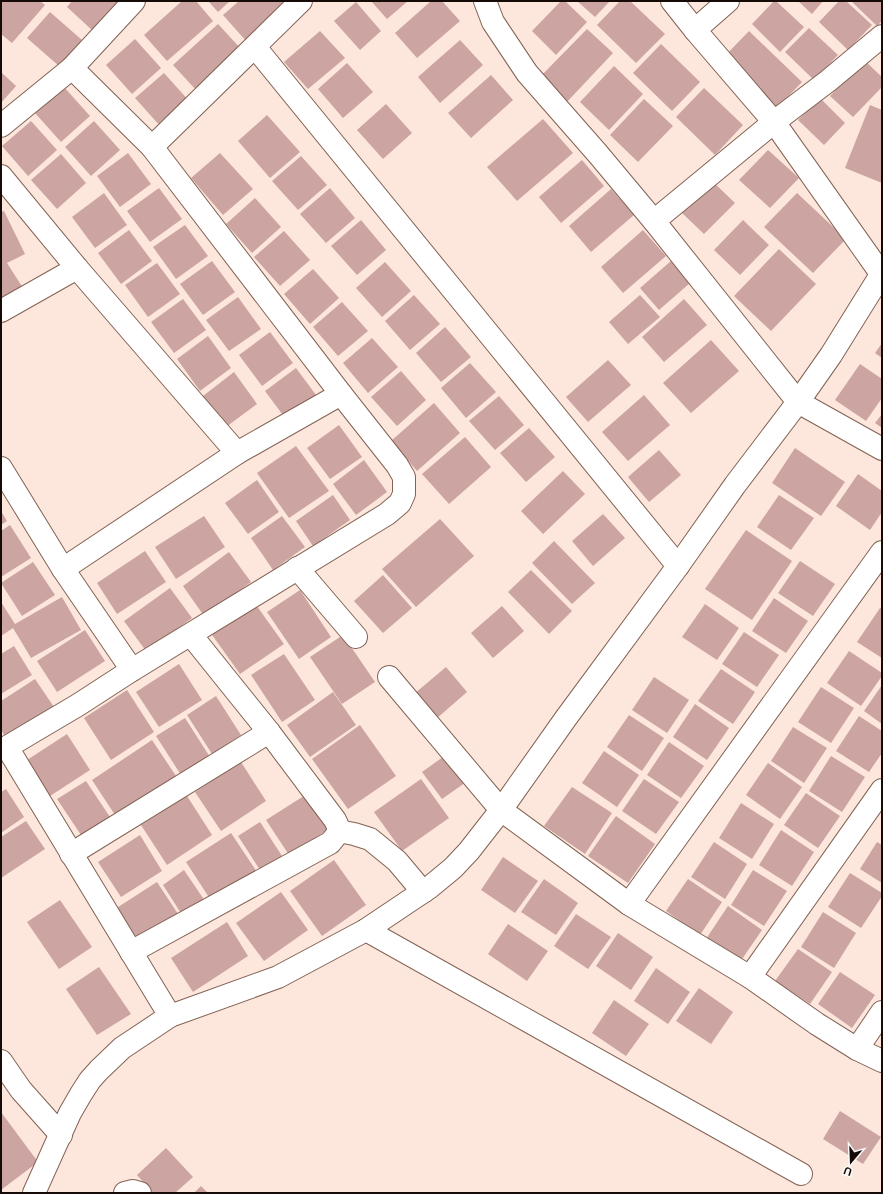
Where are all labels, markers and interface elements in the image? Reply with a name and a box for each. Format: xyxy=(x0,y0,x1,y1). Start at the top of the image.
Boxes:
north arrow xyxy=(831,1142,871,1182)
text: U xyxy=(842,1164,853,1178)

